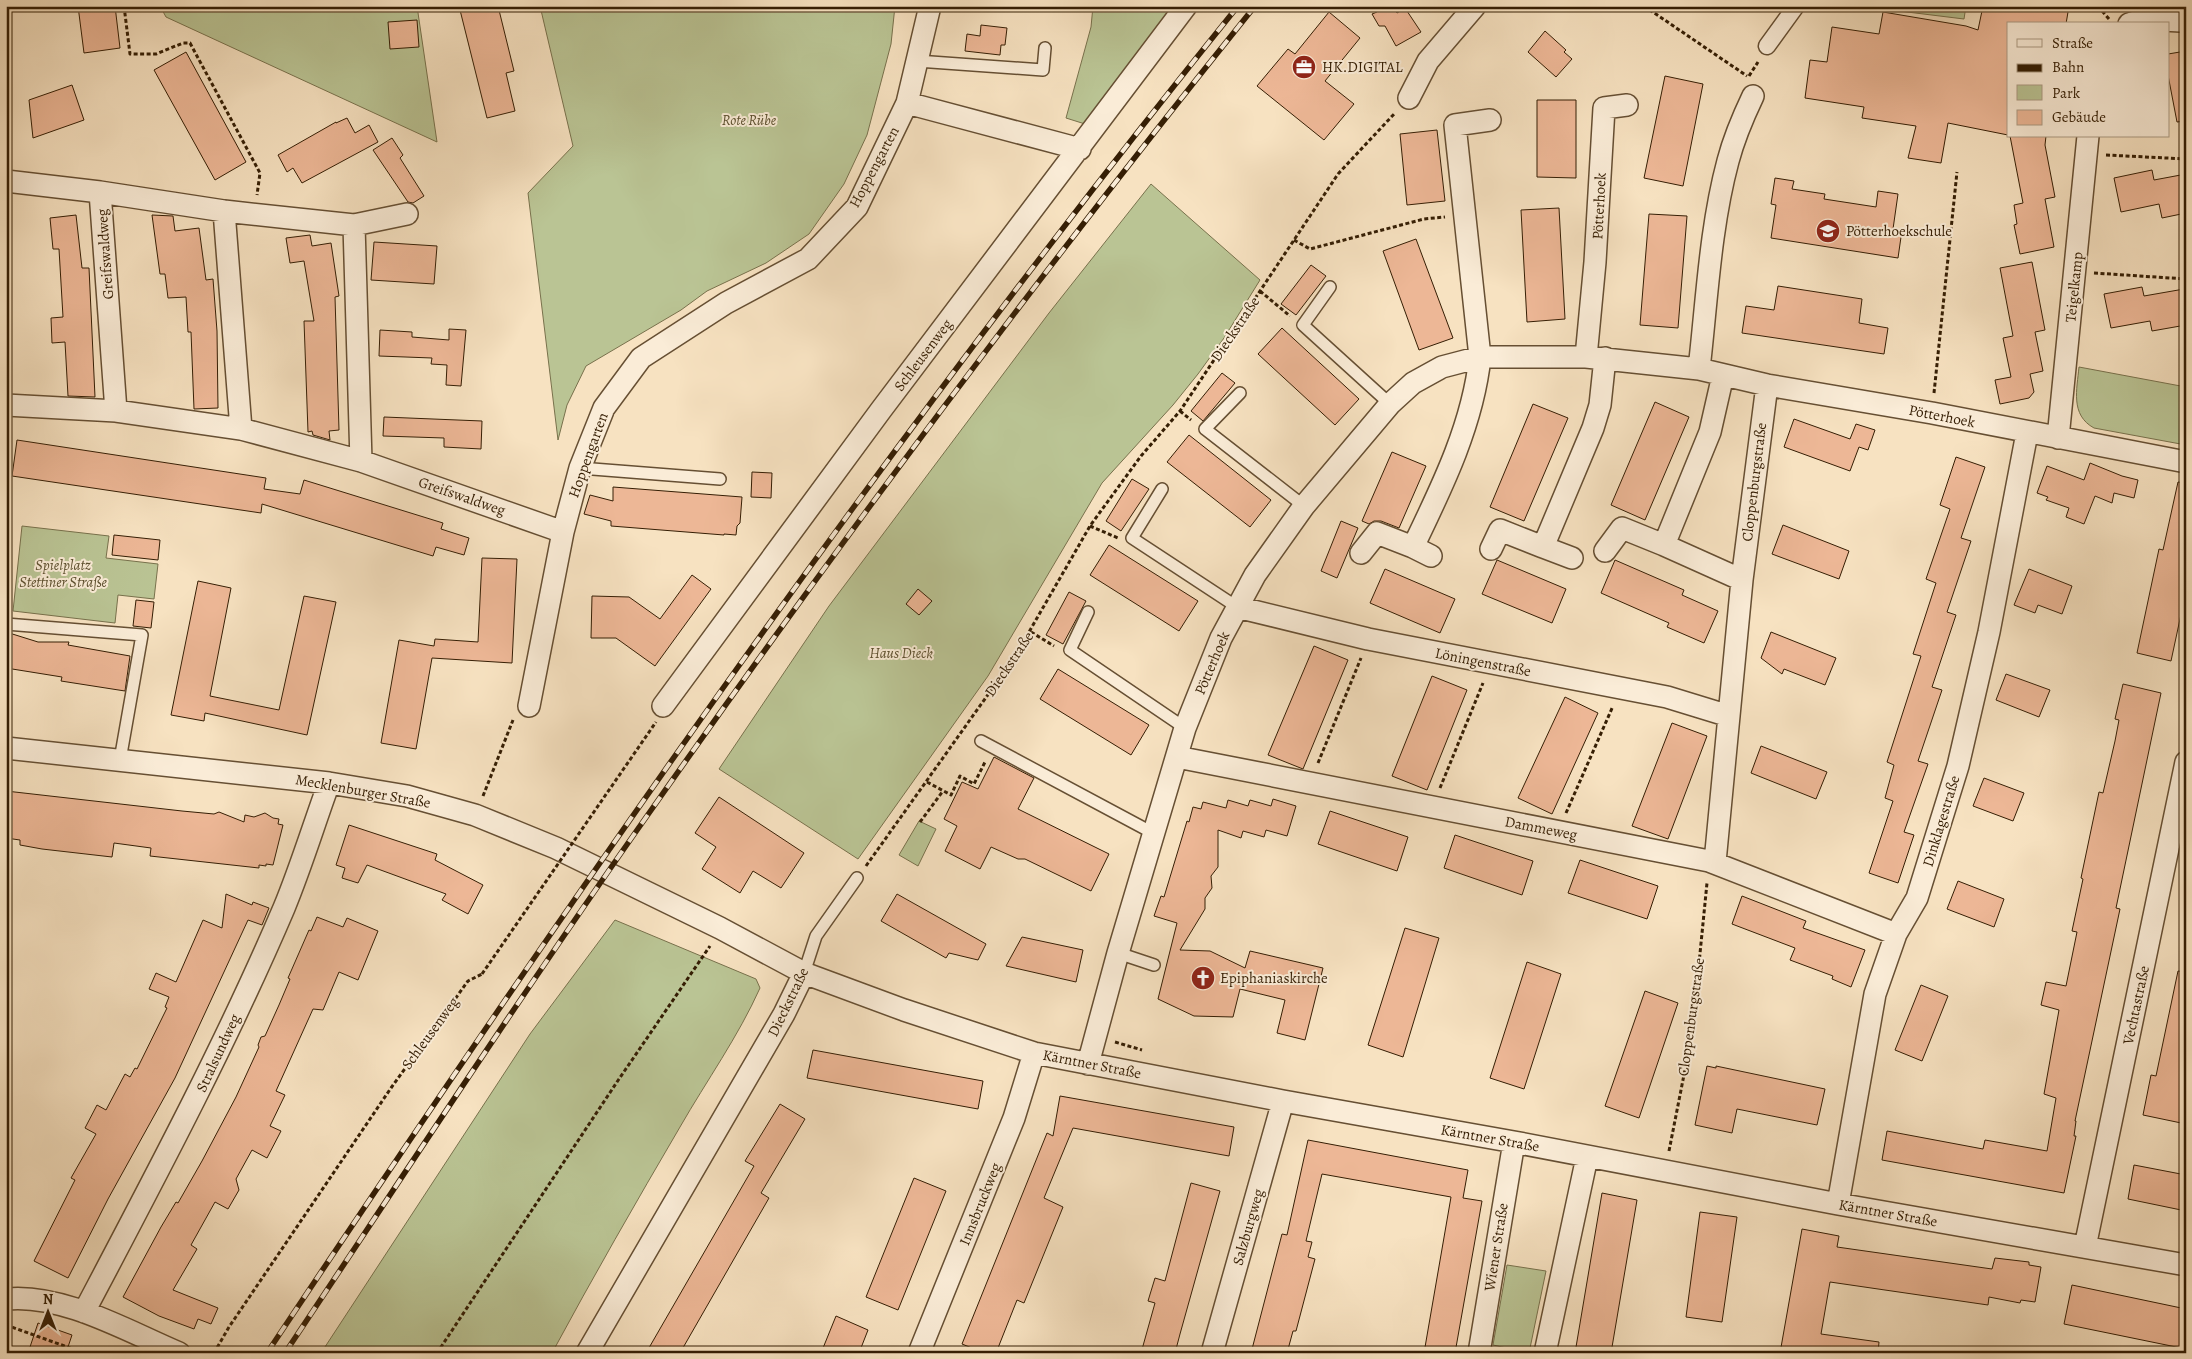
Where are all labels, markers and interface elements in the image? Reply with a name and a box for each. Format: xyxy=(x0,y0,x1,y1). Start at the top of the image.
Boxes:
legend xyxy=(2007,22,2170,138)
text: Straße xyxy=(2052,33,2093,53)
office icon: HK.DIGITAL xyxy=(1291,54,1317,80)
place label: HK.DIGITAL xyxy=(1322,57,1403,77)
text: Bahn xyxy=(2052,57,2084,77)
text: Park xyxy=(2052,83,2081,103)
text: Gebäude xyxy=(2052,107,2106,127)
park label: Rote Rübe xyxy=(722,110,777,130)
street label: Hoppengarten xyxy=(844,123,904,211)
street label: Pötterhoek xyxy=(1587,171,1611,240)
street label: Greifswaldweg xyxy=(92,208,118,300)
school or university icon: Pötterhoekschule xyxy=(1815,218,1841,244)
place label: Pötterhoekschule xyxy=(1846,221,1952,241)
street label: Teigelkamp xyxy=(2060,251,2088,323)
street label: Dieckstraße xyxy=(1206,292,1264,365)
street label: Schleusenweg xyxy=(889,314,957,395)
street label: Pötterhoek xyxy=(1907,400,1977,432)
street label: Hoppengarten xyxy=(563,410,613,500)
street label: Cloppenburgstraße xyxy=(1737,421,1771,543)
street label: Greifswaldweg xyxy=(416,472,509,520)
park label: Spielplatz Stettiner Straße xyxy=(19,555,107,592)
street label: Dieckstraße xyxy=(980,627,1038,700)
street label: Pötterhoek xyxy=(1190,628,1235,698)
park label: Haus Dieck xyxy=(869,643,933,663)
street label: Löningenstraße xyxy=(1433,643,1533,681)
street label: Mecklenburger Straße xyxy=(294,769,432,813)
street label: Dinklagestraße xyxy=(1918,773,1964,869)
street label: Dammeweg xyxy=(1503,811,1580,845)
street label: Cloppenburgstraße xyxy=(1673,956,1709,1078)
street label: Vechtastraße xyxy=(2118,963,2154,1047)
street label: Dieckstraße xyxy=(763,964,813,1040)
church icon: Epiphaniaskirche xyxy=(1190,965,1216,991)
place label: Epiphaniaskirche xyxy=(1220,968,1328,988)
street label: Schleusenweg xyxy=(397,992,464,1074)
street label: Stralsundweg xyxy=(191,1010,245,1095)
street label: Kärntner Straße xyxy=(1041,1045,1143,1083)
street label: Kärntner Straße xyxy=(1439,1119,1541,1157)
street label: Innsbruckweg xyxy=(954,1159,1006,1248)
street label: Salzburgweg xyxy=(1228,1186,1269,1268)
street label: Kärntner Straße xyxy=(1837,1194,1939,1232)
street label: Wiener Straße xyxy=(1479,1201,1513,1294)
north arrow xyxy=(22,1286,72,1336)
text: N xyxy=(43,1290,53,1309)

